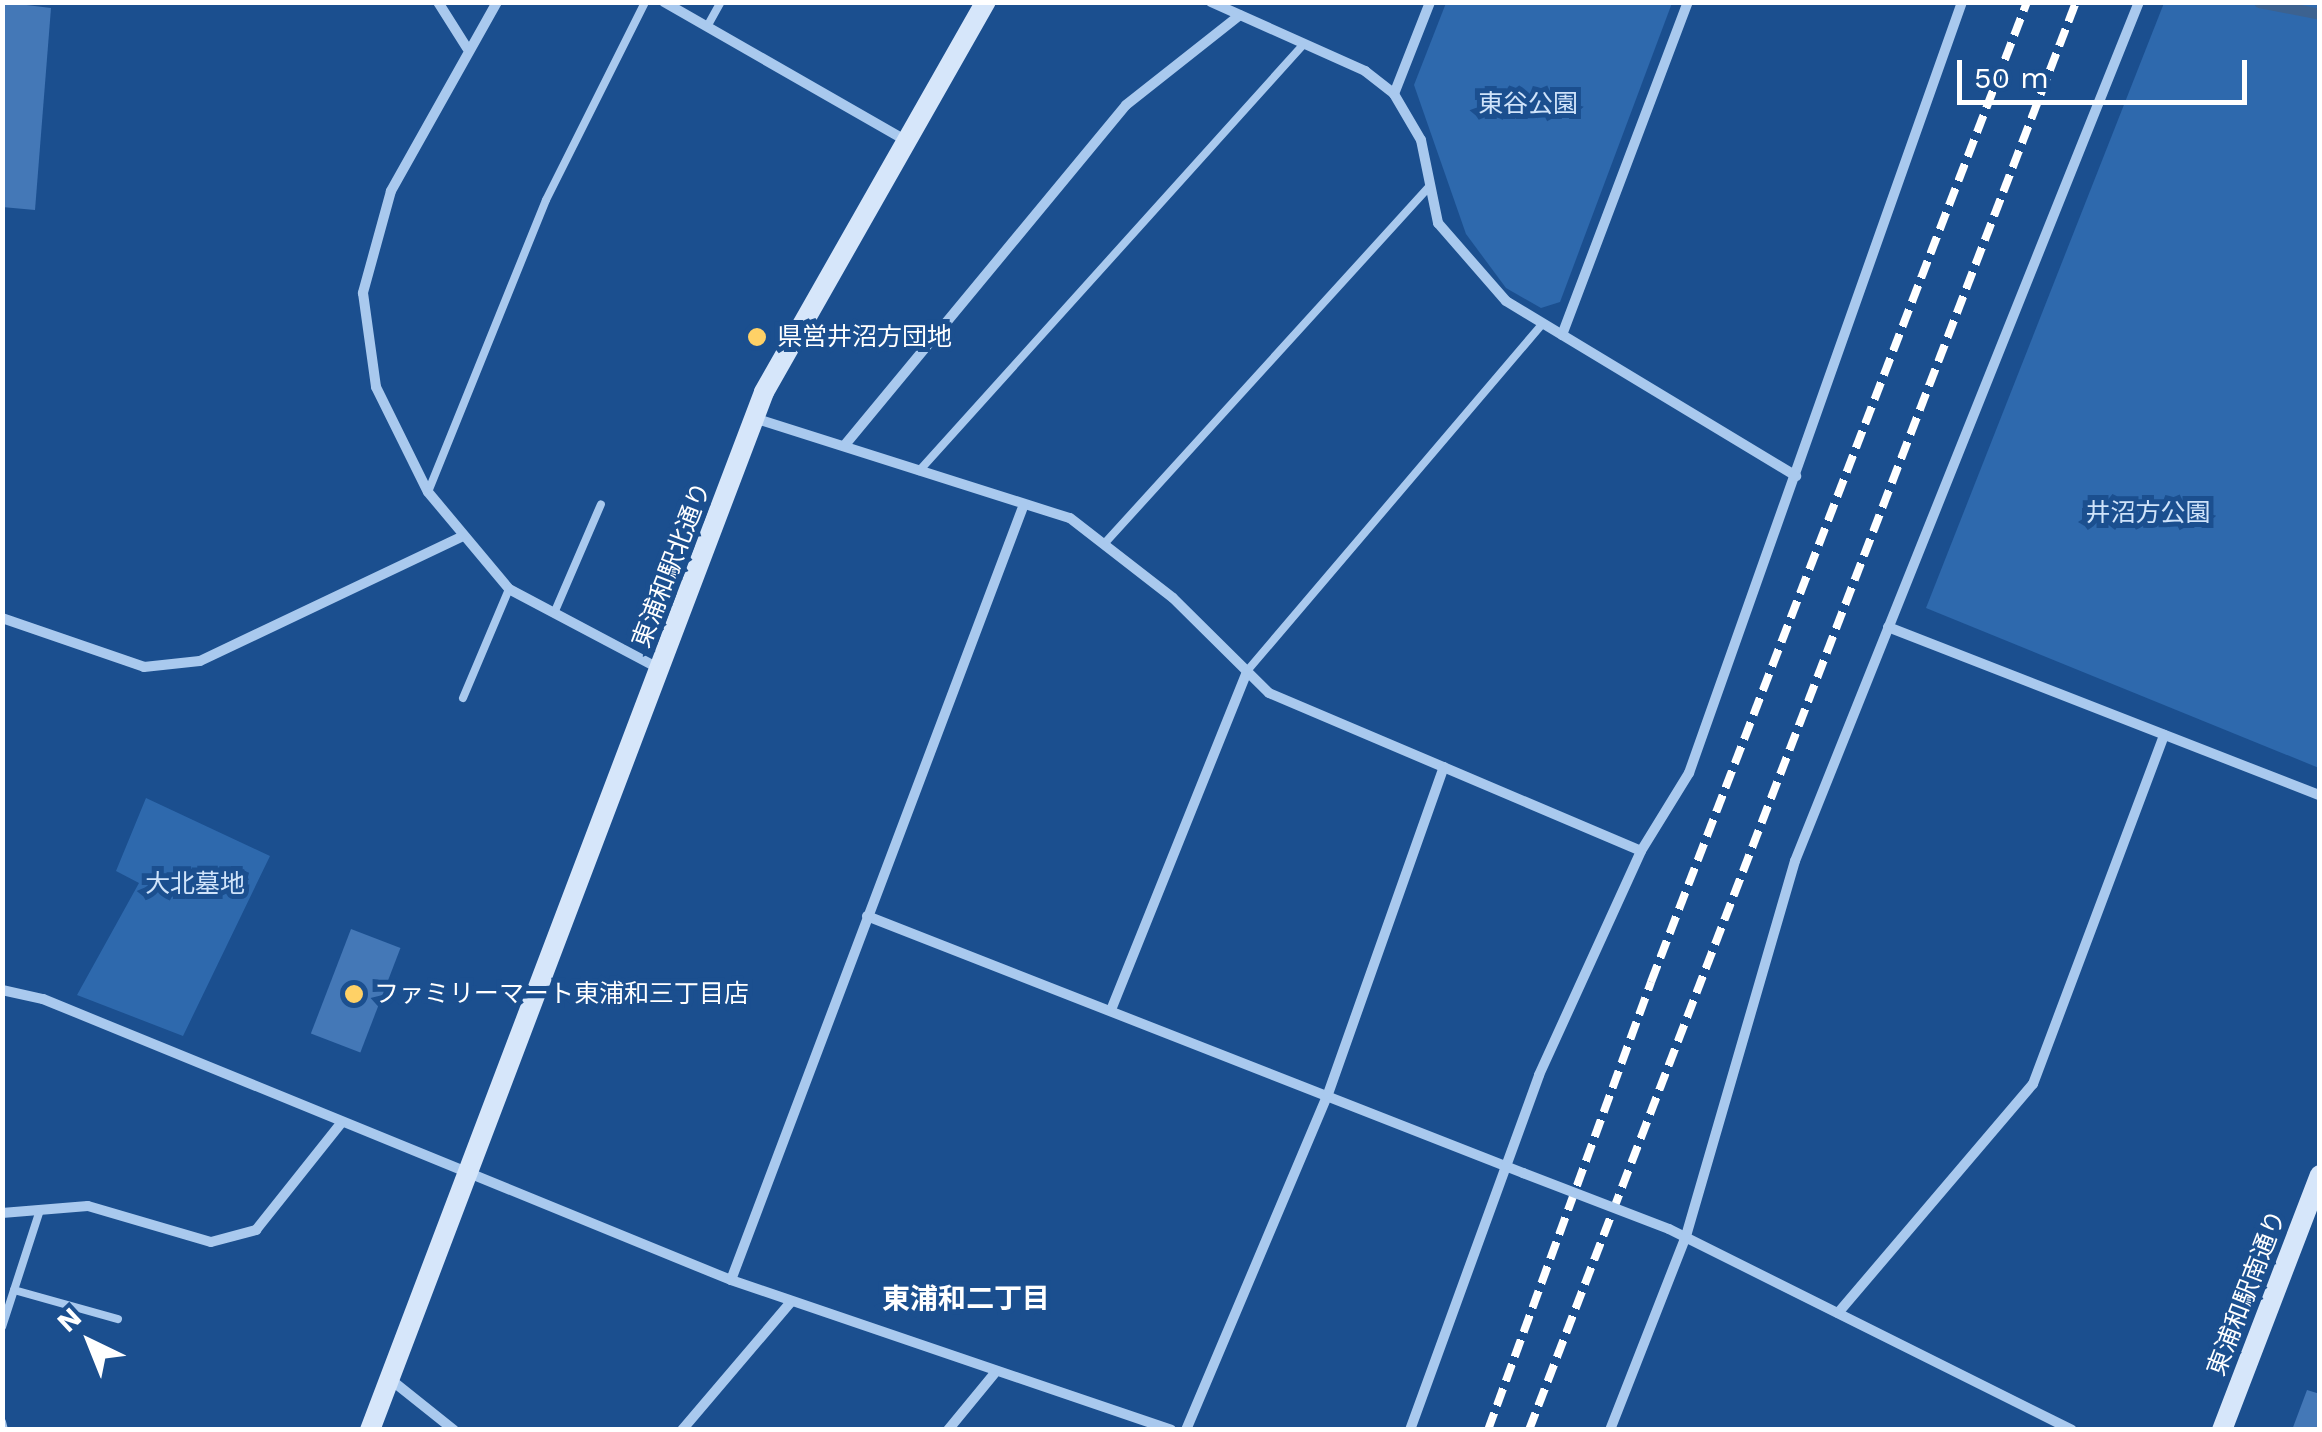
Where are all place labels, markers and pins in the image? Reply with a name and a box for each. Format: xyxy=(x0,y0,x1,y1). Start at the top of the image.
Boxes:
place label: 県営井沼方団地 xyxy=(777,322,952,352)
marker: 県営井沼方団地 xyxy=(746,326,768,348)
place label: ファミリーマート東浦和三丁目店 xyxy=(374,979,749,1009)
marker: ファミリーマート東浦和三丁目店 xyxy=(343,983,365,1005)

